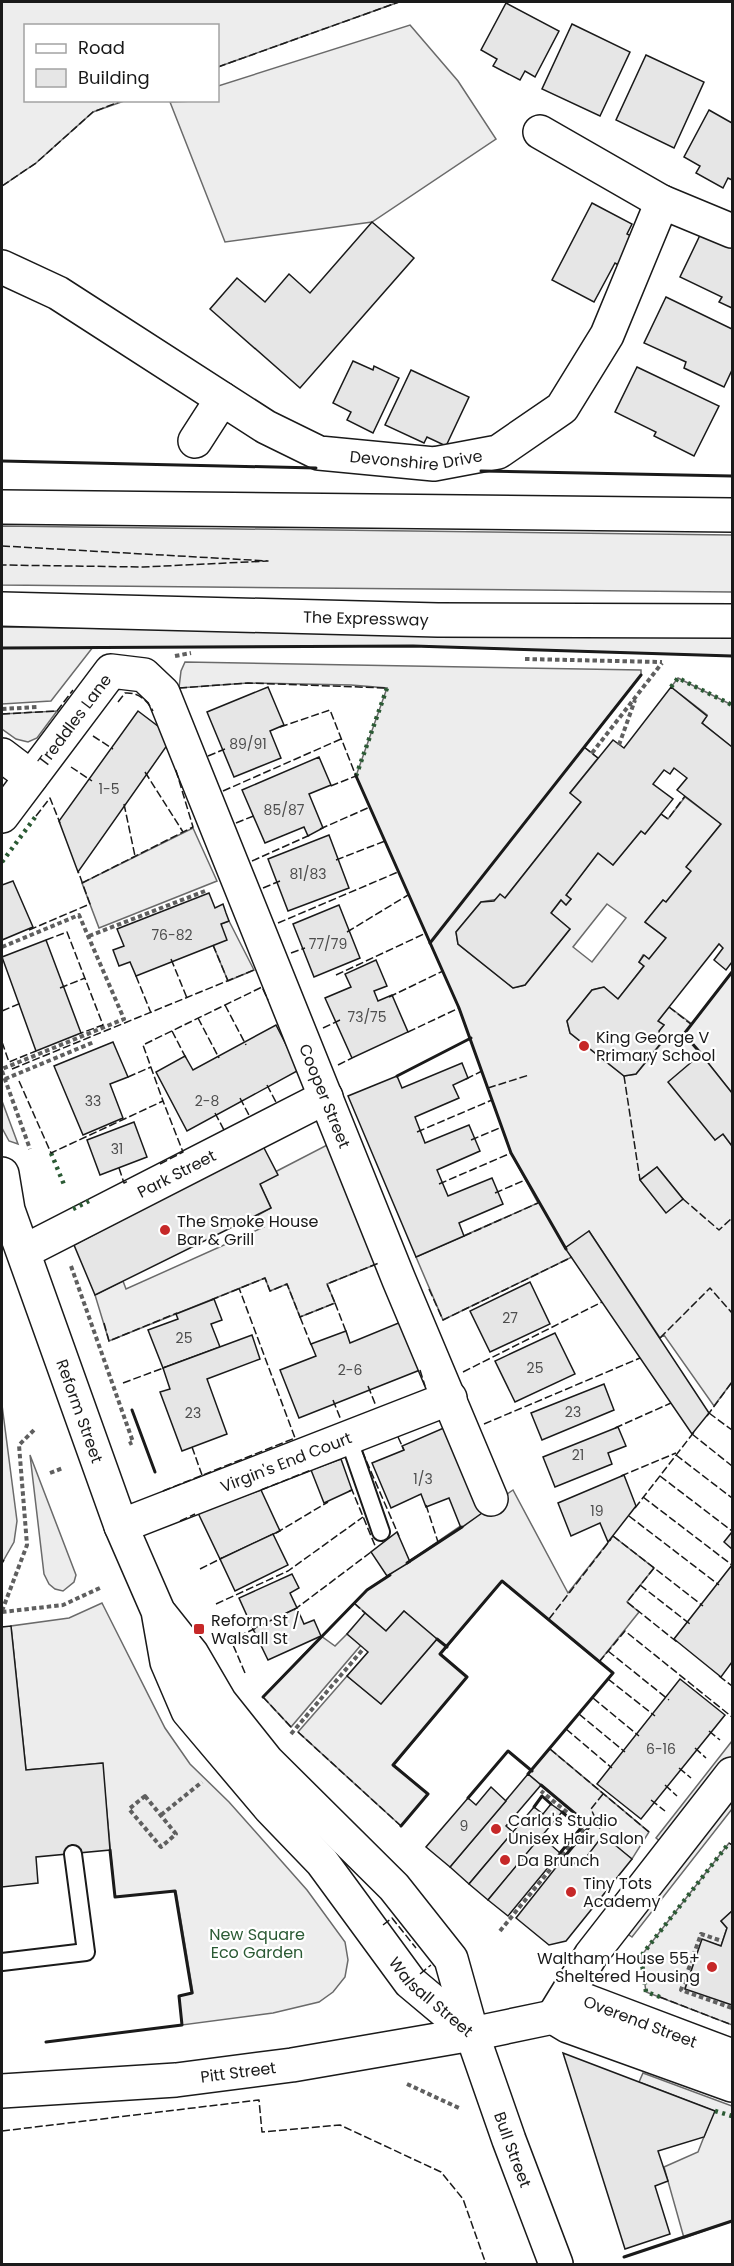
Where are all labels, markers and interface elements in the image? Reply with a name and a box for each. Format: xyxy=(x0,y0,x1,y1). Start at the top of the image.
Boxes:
legend xyxy=(24,24,219,102)
text: Road xyxy=(78,35,125,60)
text: Building xyxy=(78,65,150,90)
street label: Devonshire Drive xyxy=(349,444,485,476)
street label: The Expressway xyxy=(303,606,429,632)
street label: Treddles Lane xyxy=(32,669,117,772)
house number: 89/91 xyxy=(229,734,267,754)
house number: 1-5 xyxy=(99,779,120,799)
house number: 85/87 xyxy=(264,800,305,820)
house number: 81/83 xyxy=(289,864,327,884)
house number: 76-82 xyxy=(151,925,193,945)
house number: 77/79 xyxy=(309,934,347,954)
house number: 73/75 xyxy=(348,1007,387,1027)
place label: King George V Primary School xyxy=(596,1026,715,1067)
marker: King George V Primary School xyxy=(577,1039,591,1053)
street label: Cooper Street xyxy=(293,1040,356,1152)
house number: 33 xyxy=(85,1091,101,1111)
house number: 2-8 xyxy=(195,1091,219,1111)
house number: 31 xyxy=(111,1139,123,1159)
street label: Park Street xyxy=(133,1144,220,1204)
place label: The Smoke House Bar & Grill xyxy=(177,1210,319,1251)
marker: The Smoke House Bar & Grill xyxy=(158,1223,172,1237)
house number: 27 xyxy=(502,1308,518,1328)
house number: 25 xyxy=(176,1328,192,1348)
street label: Reform Street xyxy=(50,1356,109,1466)
house number: 25 xyxy=(527,1358,543,1378)
house number: 2-6 xyxy=(338,1360,362,1380)
house number: 23 xyxy=(565,1402,581,1422)
house number: 23 xyxy=(185,1403,201,1423)
street label: Virgin's End Court xyxy=(217,1426,355,1498)
house number: 21 xyxy=(572,1445,584,1465)
house number: 1/3 xyxy=(413,1469,433,1489)
house number: 19 xyxy=(590,1501,604,1521)
place label: Reform St / Walsall St xyxy=(211,1609,300,1650)
marker: Reform St / Walsall St xyxy=(192,1622,206,1636)
house number: 6-16 xyxy=(646,1739,676,1759)
place label: Carla's Studio Unisex Hair Salon xyxy=(508,1809,644,1850)
house number: 9 xyxy=(460,1816,468,1836)
marker: Carla's Studio Unisex Hair Salon xyxy=(489,1822,503,1836)
place label: Da Brunch xyxy=(517,1849,600,1872)
marker: Da Brunch xyxy=(498,1853,512,1867)
place label: Tiny Tots Academy xyxy=(583,1872,661,1913)
marker: Tiny Tots Academy xyxy=(564,1885,578,1899)
park label: New Square Eco Garden xyxy=(209,1923,305,1964)
place label: Waltham House 55+ Sheltered Housing xyxy=(537,1947,700,1988)
street label: Walsall Street xyxy=(383,1952,478,2042)
marker: Waltham House 55+ Sheltered Housing xyxy=(705,1960,719,1974)
street label: Overend Street xyxy=(580,1990,700,2054)
street label: Pitt Street xyxy=(199,2056,278,2089)
street label: Bull Street xyxy=(488,2109,537,2191)

